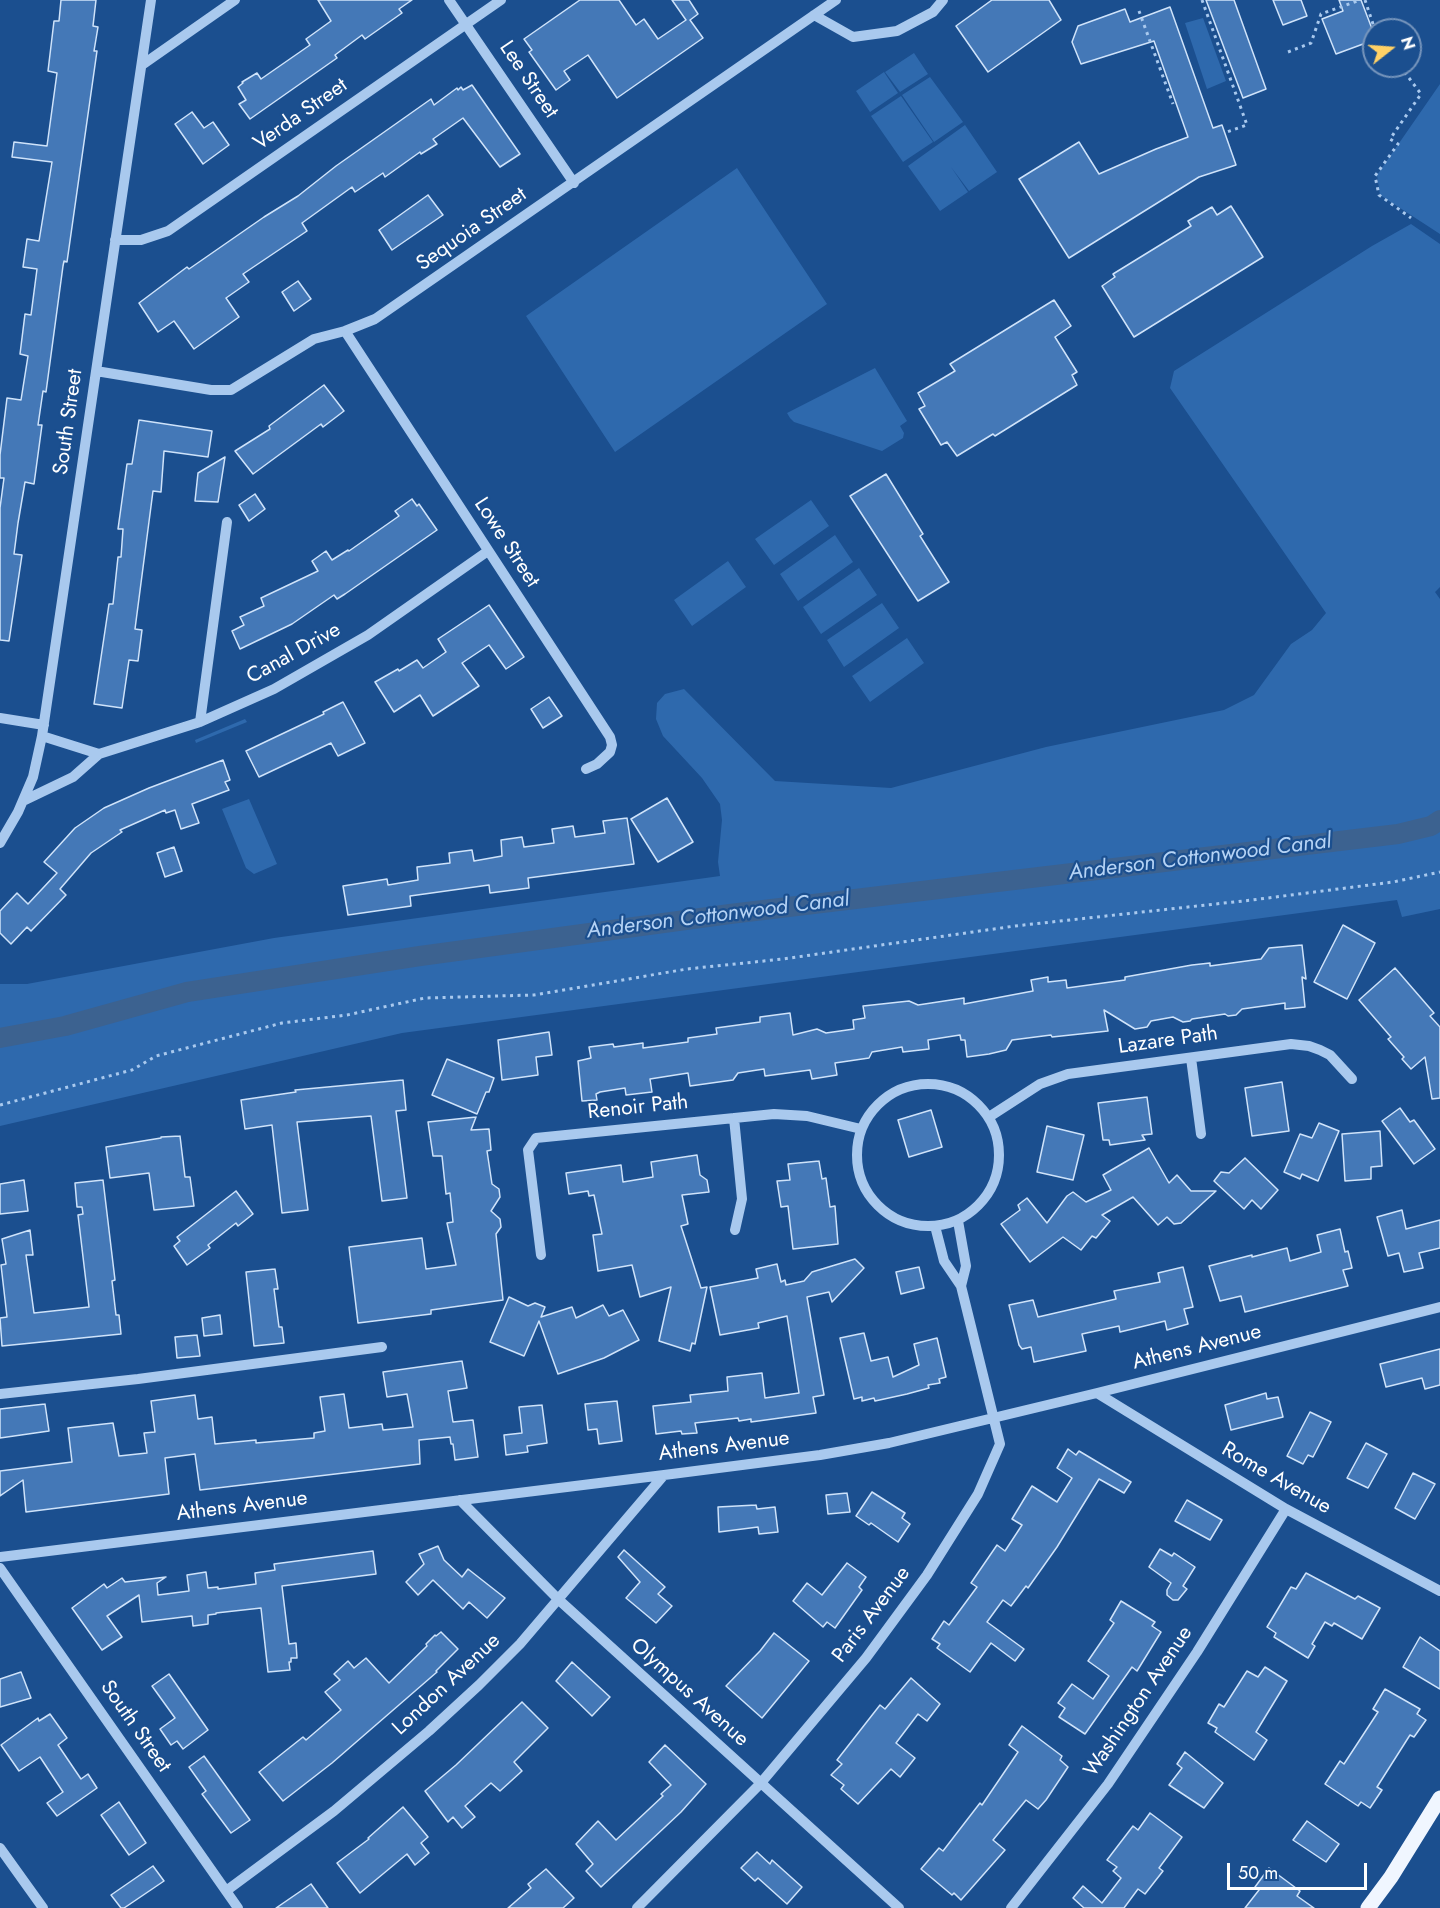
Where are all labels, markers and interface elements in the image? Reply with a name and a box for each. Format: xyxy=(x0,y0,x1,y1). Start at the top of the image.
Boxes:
north arrow xyxy=(1362,18,1422,78)
text: N xyxy=(1395,34,1421,53)
street label: Lee Street xyxy=(493,37,563,123)
street label: Verda Street xyxy=(249,74,353,156)
street label: Sequoia Street xyxy=(412,183,532,277)
street label: South Street xyxy=(49,368,89,476)
street label: Lowe Street xyxy=(468,493,544,593)
street label: Canal Drive xyxy=(243,618,345,690)
water label: Anderson Cottonwood Canal xyxy=(1067,829,1333,887)
water label: Anderson Cottonwood Canal xyxy=(585,887,851,945)
street label: Lazare Path xyxy=(1117,1022,1219,1060)
street label: Renoir Path xyxy=(586,1090,690,1126)
street label: Athens Avenue xyxy=(1130,1320,1264,1376)
street label: Athens Avenue xyxy=(657,1426,791,1468)
street label: Rome Avenue xyxy=(1217,1438,1335,1520)
street label: Athens Avenue xyxy=(175,1486,309,1528)
street label: Paris Avenue xyxy=(828,1562,916,1668)
street label: Washington Avenue xyxy=(1079,1622,1199,1782)
street label: London Avenue xyxy=(388,1629,506,1741)
street label: Olympus Avenue xyxy=(625,1633,753,1753)
street label: South Street xyxy=(94,1676,176,1778)
scale bar xyxy=(1230,1851,1370,1889)
text: 50 m xyxy=(1238,1860,1278,1886)

